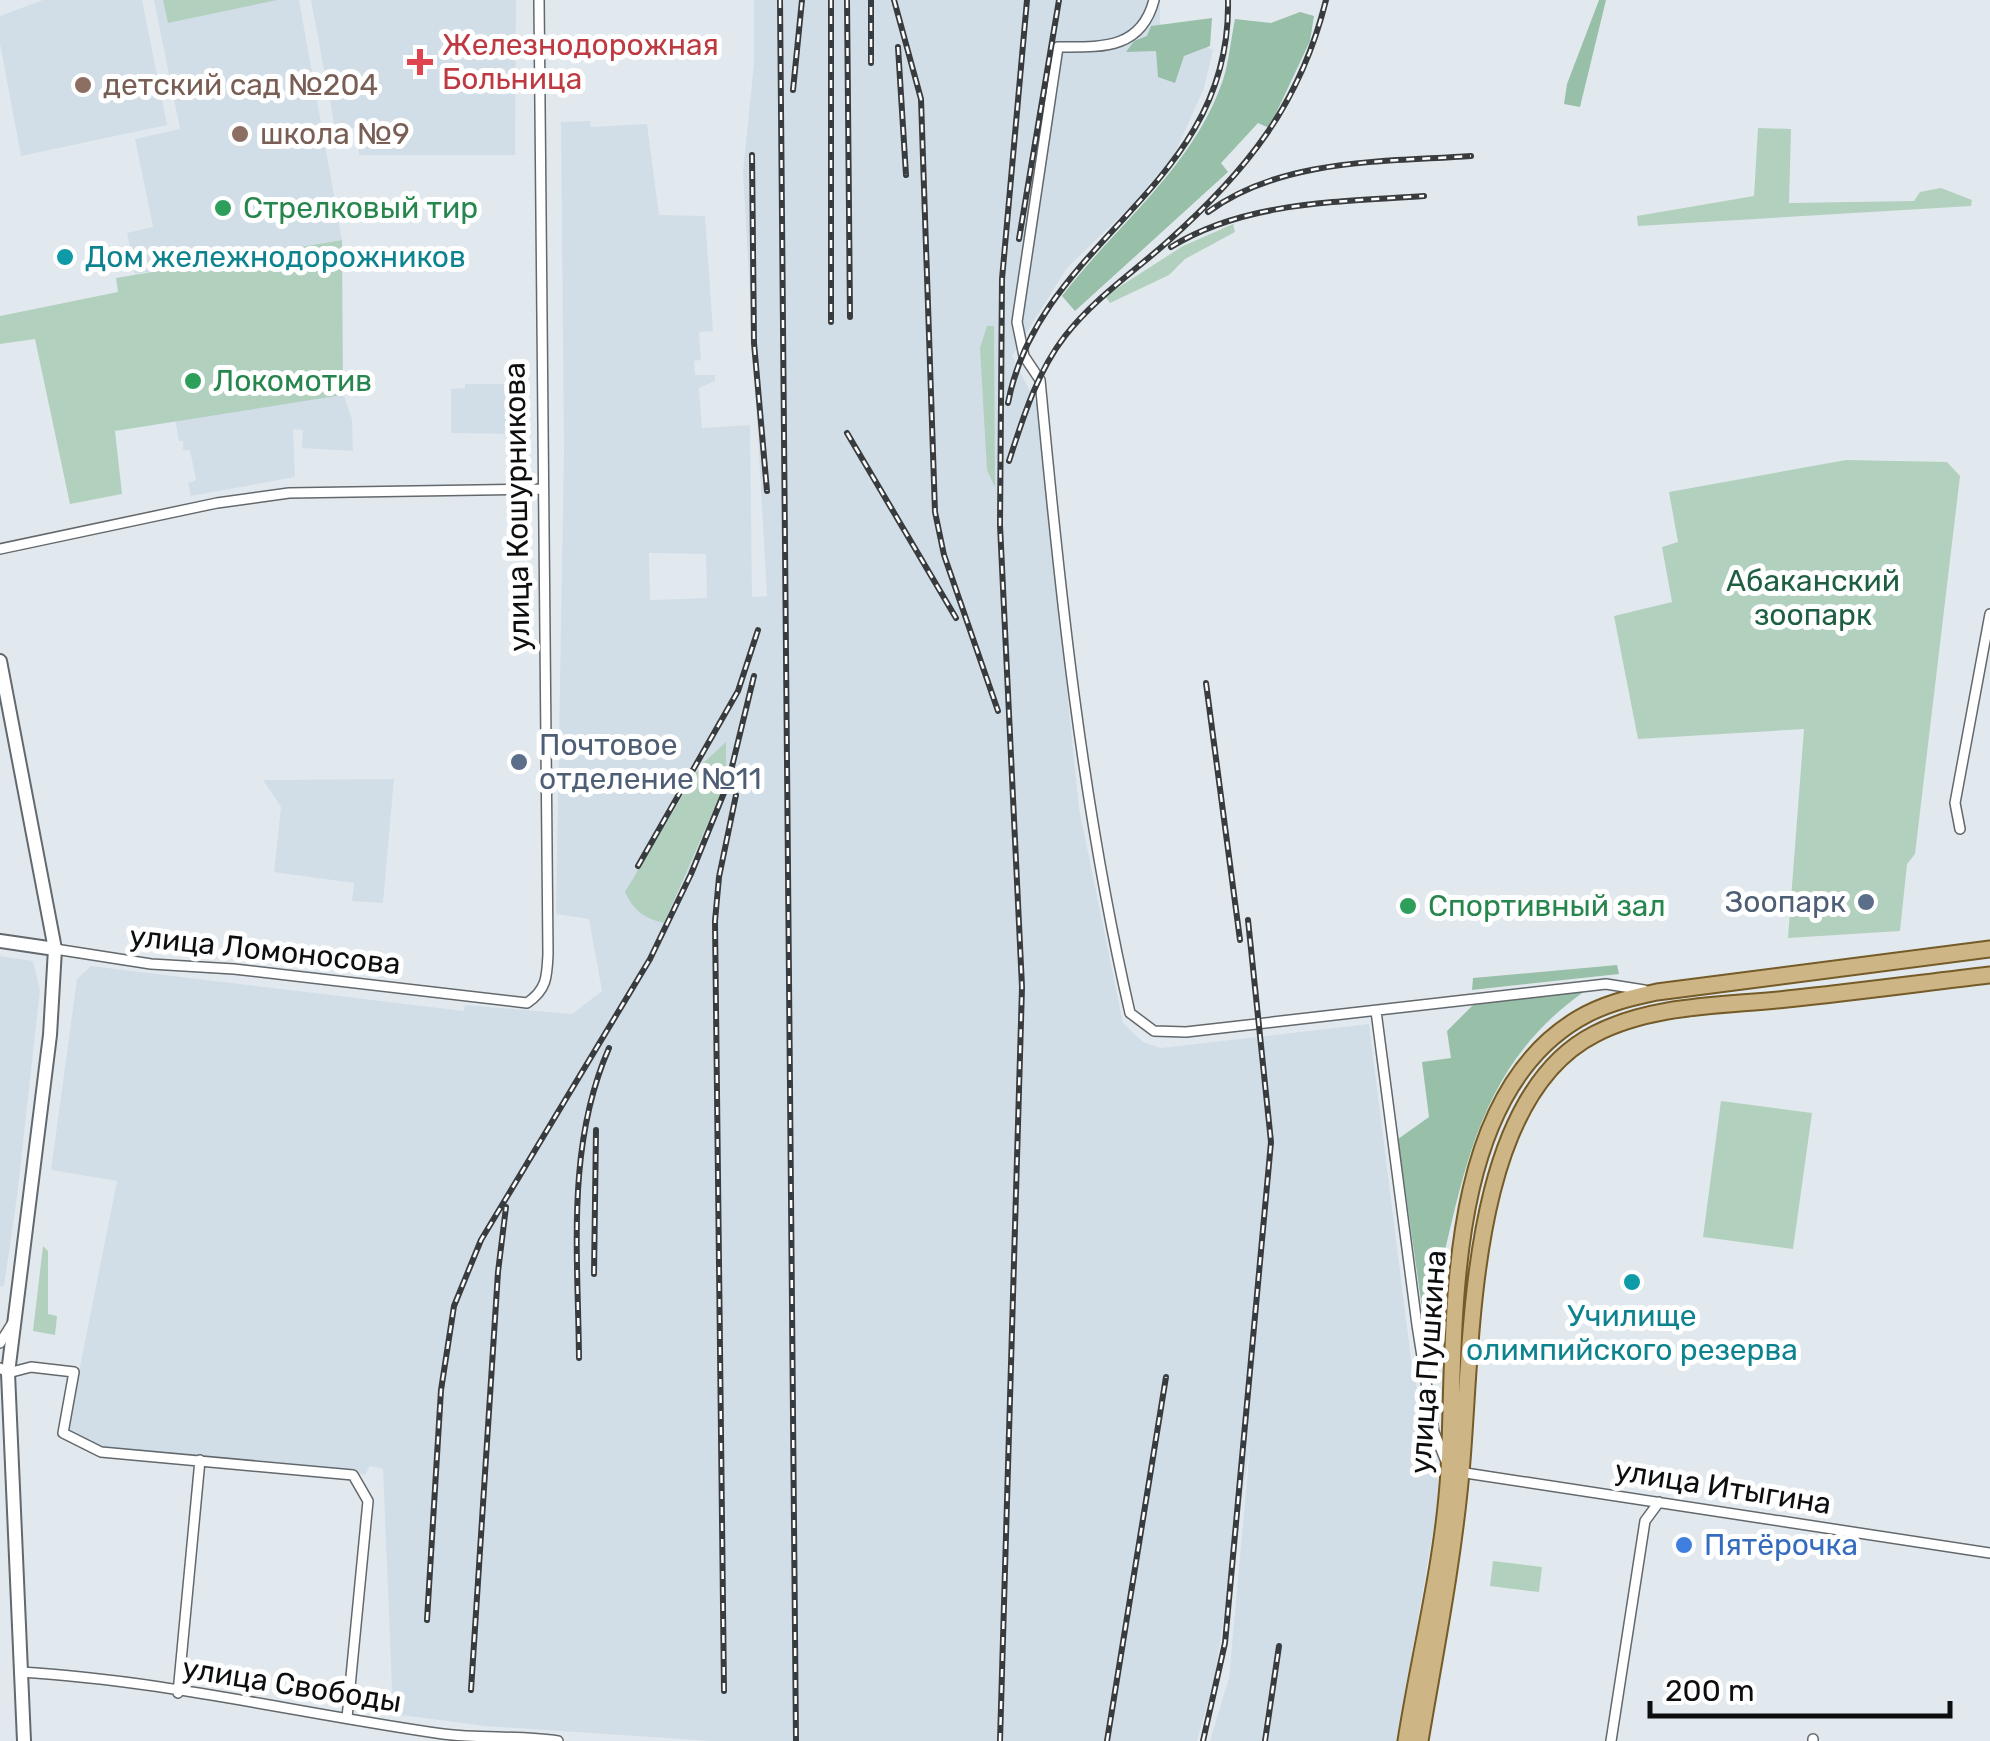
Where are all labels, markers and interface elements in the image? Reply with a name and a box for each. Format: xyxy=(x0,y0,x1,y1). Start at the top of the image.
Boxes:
place label: Железнодорожная Больница xyxy=(442,27,719,97)
marker: Железнодорожная Больница xyxy=(407,49,433,75)
place label: детский сад №204 xyxy=(103,67,378,103)
marker: детский сад №204 xyxy=(72,74,94,96)
place label: школа №9 xyxy=(260,116,410,152)
marker: школа №9 xyxy=(229,123,251,145)
place label: Стрелковый тир xyxy=(243,190,478,226)
marker: Стрелковый тир xyxy=(212,197,234,219)
place label: Дом жележнодорожников xyxy=(85,239,466,275)
marker: Дом жележнодорожников xyxy=(54,246,76,268)
street label: улица Кошурникова xyxy=(496,362,538,652)
place label: Локомотив xyxy=(213,363,372,399)
marker: Локомотив xyxy=(182,370,204,392)
park label: Абаканский зоопарк xyxy=(1726,563,1900,633)
place label: Почтовое отделение №11 xyxy=(539,727,762,797)
marker: Почтовое отделение №11 xyxy=(508,751,530,773)
place label: Зоопарк xyxy=(1725,884,1846,920)
place label: Спортивный зал xyxy=(1428,888,1666,924)
marker: Зоопарк xyxy=(1855,891,1877,913)
marker: Спортивный зал xyxy=(1397,895,1419,917)
street label: улица Ломоносова xyxy=(128,918,402,982)
street label: улица Пушкина xyxy=(1402,1249,1454,1475)
marker: Училище олимпийского резерва xyxy=(1621,1271,1643,1293)
place label: Училище олимпийского резерва xyxy=(1466,1298,1798,1368)
street label: улица Итыгина xyxy=(1612,1452,1834,1522)
place label: Пятёрочка xyxy=(1704,1527,1858,1563)
marker: Пятёрочка xyxy=(1673,1534,1695,1556)
street label: улица Свободы xyxy=(180,1650,404,1720)
scale bar xyxy=(1650,1656,1950,1718)
text: 200 m xyxy=(1665,1673,1755,1709)

